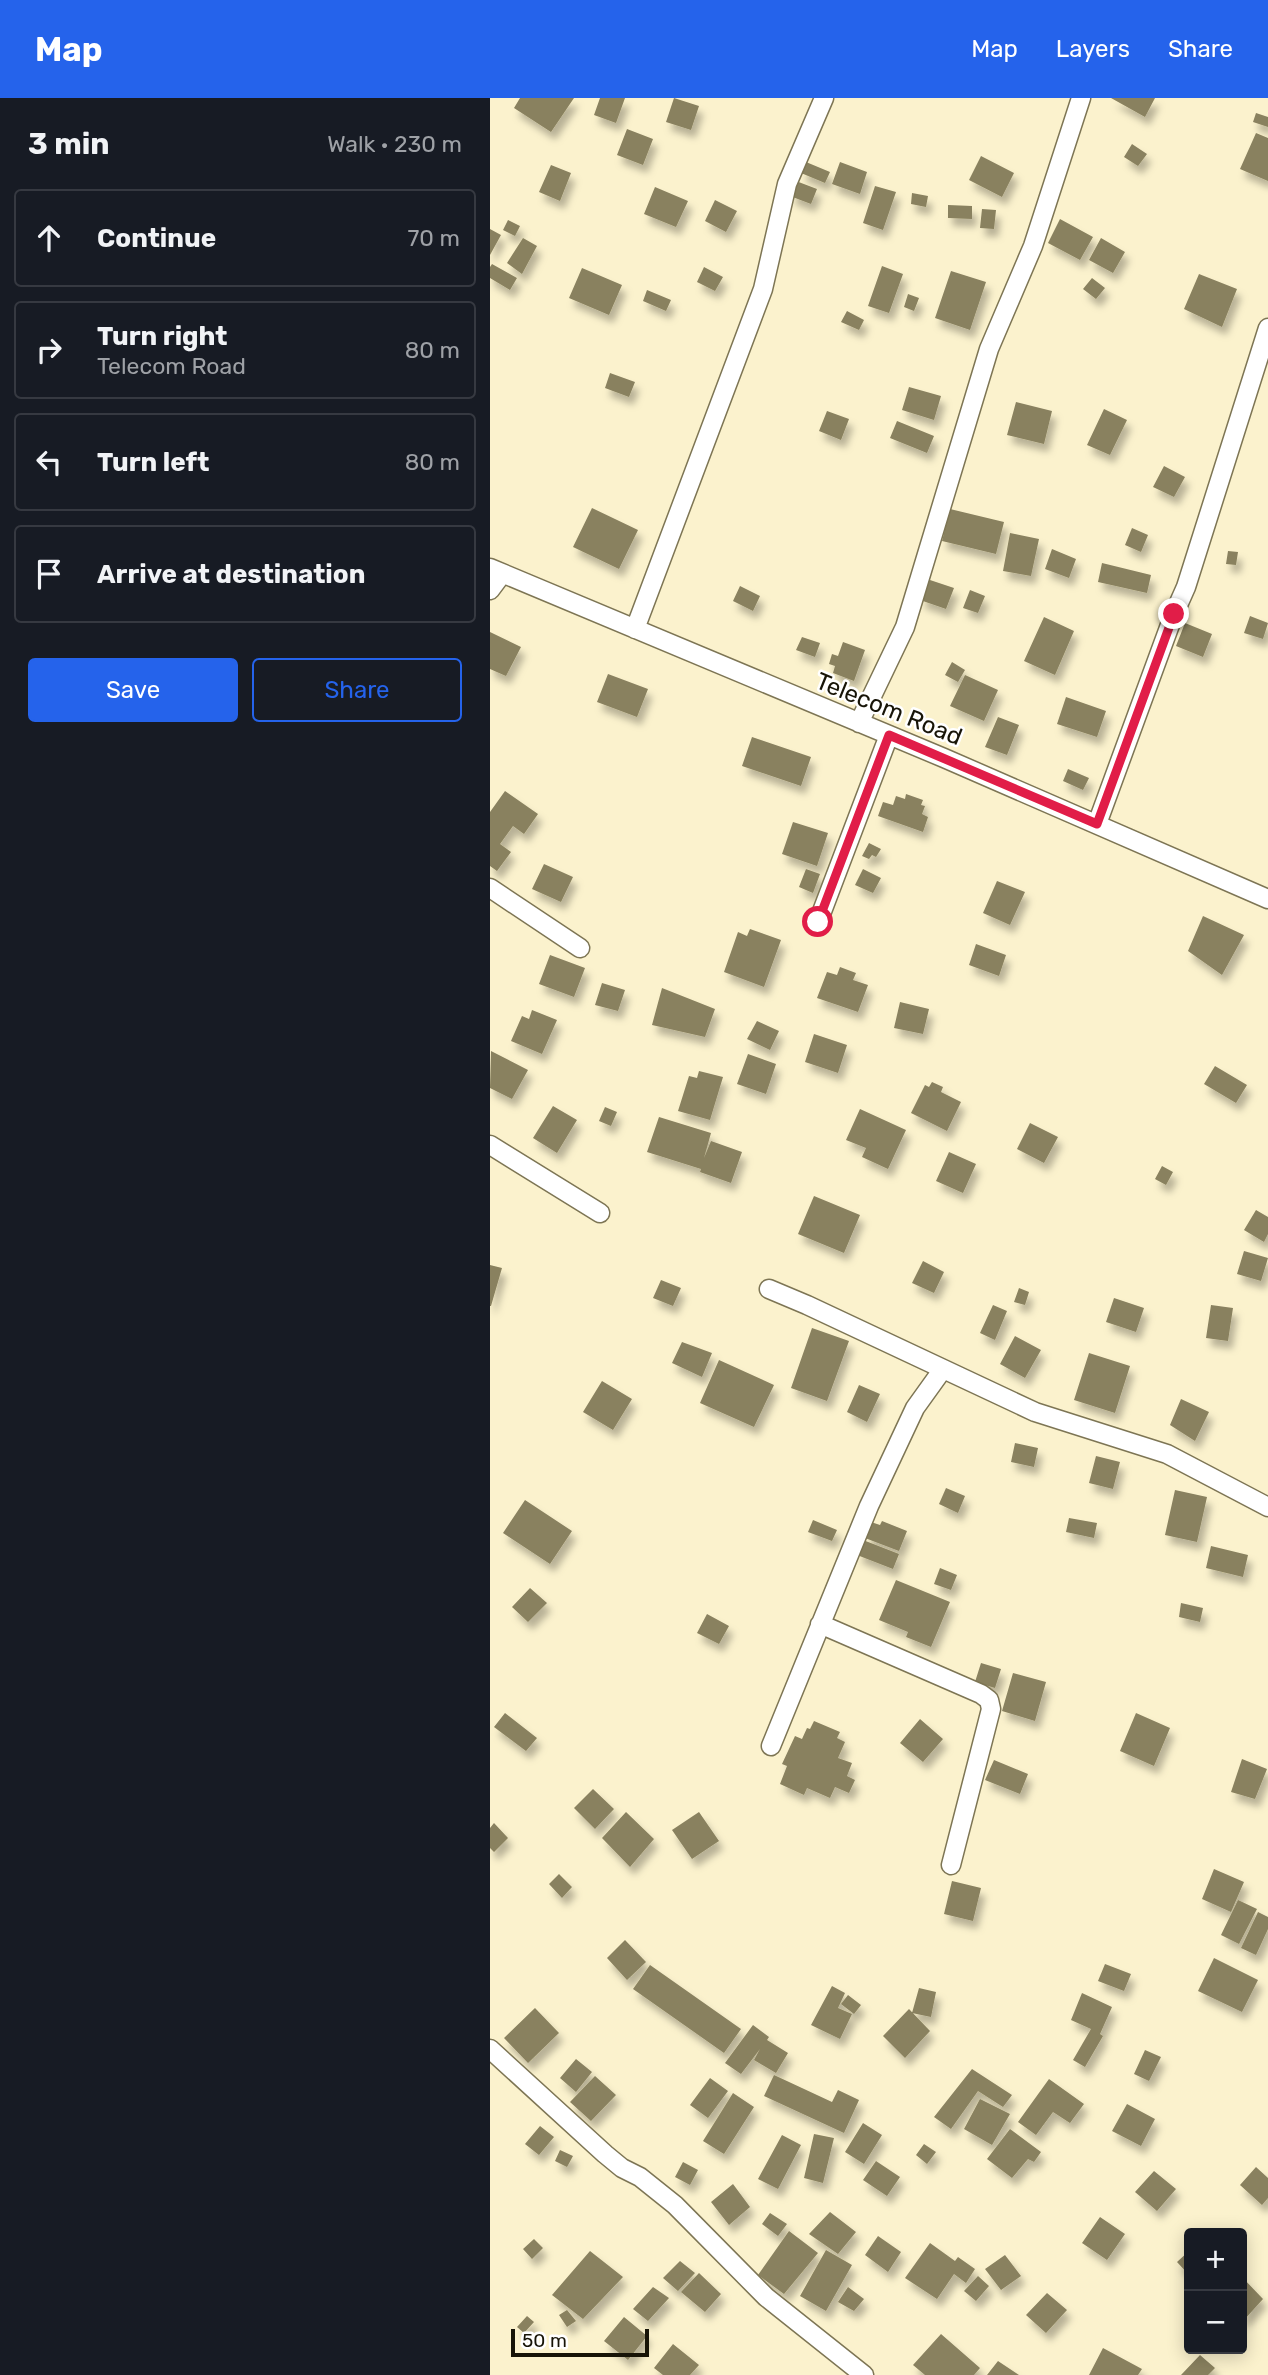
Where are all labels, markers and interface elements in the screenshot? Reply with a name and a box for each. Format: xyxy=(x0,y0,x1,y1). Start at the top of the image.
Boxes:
text: Map xyxy=(35,30,103,69)
text: Map xyxy=(971,35,1018,63)
text: Layers xyxy=(1056,35,1130,63)
text: Share xyxy=(1168,35,1233,63)
text: 3 min xyxy=(28,126,110,162)
text: Walk · 230 m xyxy=(327,130,462,158)
icon: ahead xyxy=(30,219,68,257)
text: Continue xyxy=(97,223,216,254)
text: 70 m xyxy=(408,224,460,252)
text: Turn right xyxy=(97,321,227,352)
icon: right xyxy=(30,331,68,369)
text: 80 m xyxy=(405,336,460,364)
text: Telecom Road xyxy=(97,352,246,380)
icon: left xyxy=(30,443,68,481)
text: Turn left xyxy=(97,447,209,478)
text: 80 m xyxy=(405,448,460,476)
icon: arrive xyxy=(30,555,68,593)
text: Arrive at destination xyxy=(97,559,365,590)
route end xyxy=(1158,598,1189,629)
button: Save xyxy=(28,658,238,722)
button: Share xyxy=(252,658,462,722)
street label: Telecom Road xyxy=(812,667,966,751)
route start xyxy=(802,906,833,937)
map controls xyxy=(1184,2228,1247,2354)
button: + xyxy=(1184,2228,1247,2291)
button: − xyxy=(1184,2291,1247,2354)
scale bar xyxy=(511,2326,649,2358)
text: 50 m xyxy=(522,2329,567,2352)

